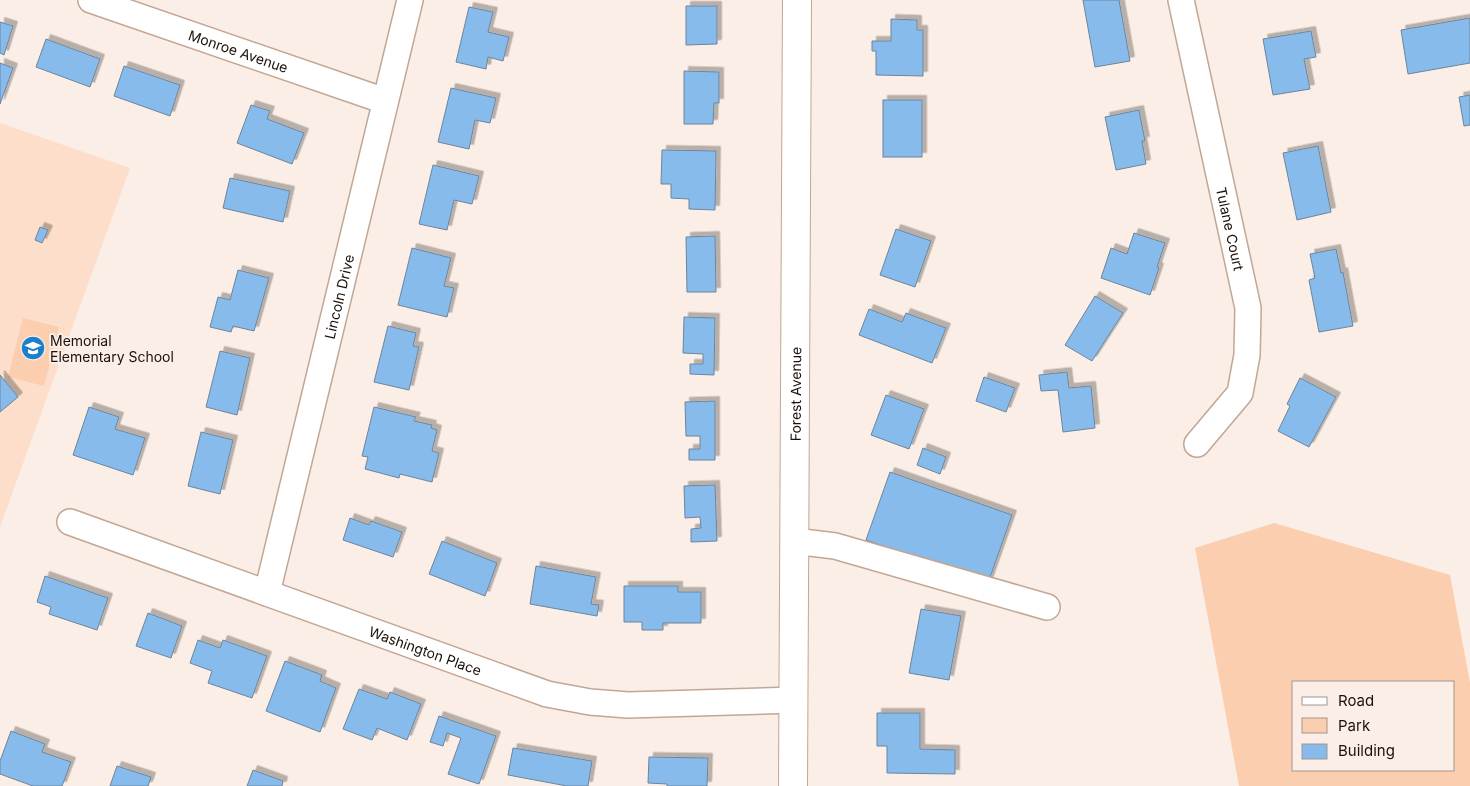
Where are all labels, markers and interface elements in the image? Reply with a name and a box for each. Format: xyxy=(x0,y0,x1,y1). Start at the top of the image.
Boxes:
street label: Monroe Avenue xyxy=(187,26,291,76)
street label: Tulane Court xyxy=(1213,185,1248,272)
street label: Lincoln Drive xyxy=(320,253,357,340)
place label: Memorial Elementary School xyxy=(50,332,174,365)
school or university icon: Memorial Elementary School xyxy=(20,335,46,361)
street label: Forest Avenue xyxy=(786,347,804,441)
street label: Washington Place xyxy=(367,622,484,678)
legend xyxy=(1292,681,1455,771)
text: Road xyxy=(1338,691,1374,710)
text: Park xyxy=(1338,716,1371,735)
text: Building xyxy=(1338,741,1395,760)

